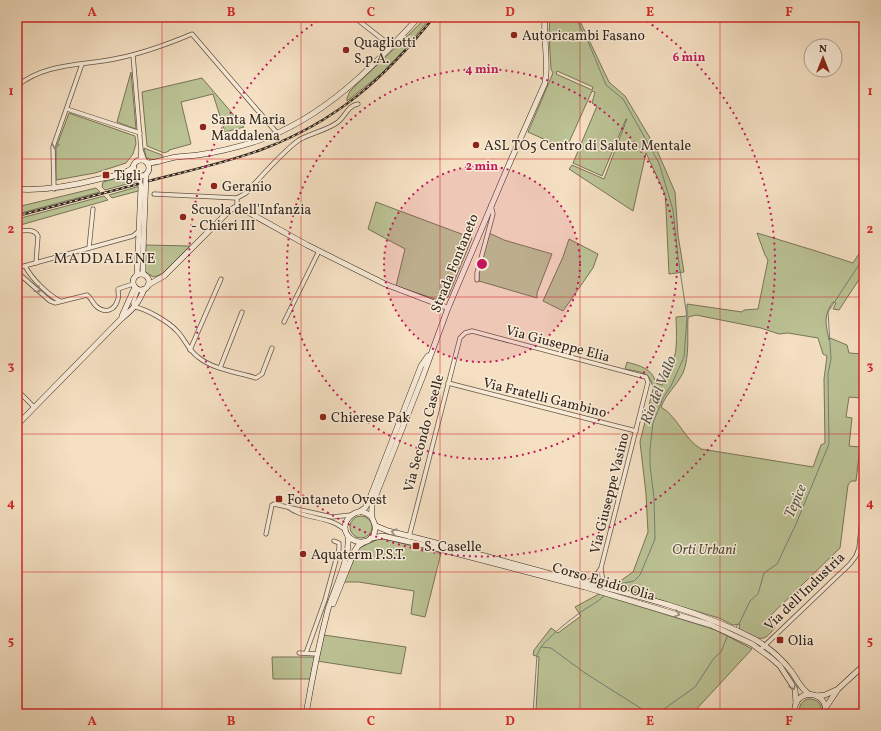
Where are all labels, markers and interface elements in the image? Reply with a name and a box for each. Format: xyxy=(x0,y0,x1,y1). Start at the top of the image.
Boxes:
text: A xyxy=(87,4,97,22)
text: B xyxy=(227,4,236,22)
text: C xyxy=(367,4,375,22)
text: D xyxy=(505,4,515,22)
text: E xyxy=(646,4,654,22)
text: F xyxy=(785,4,793,22)
place label: Autoricambi Fasano xyxy=(522,27,645,46)
marker: Autoricambi Fasano xyxy=(509,30,519,40)
place label: Quagliotti S.p.A. xyxy=(354,34,416,69)
north arrow xyxy=(803,38,843,78)
text: N xyxy=(819,42,827,57)
marker: Quagliotti S.p.A. xyxy=(341,45,351,55)
text: 6 min xyxy=(673,50,705,66)
text: 4 min xyxy=(465,62,499,78)
text: 1 xyxy=(8,83,14,101)
text: 1 xyxy=(867,83,873,101)
place label: Santa Maria Maddalena xyxy=(211,111,286,146)
marker: Santa Maria Maddalena xyxy=(198,122,208,132)
place label: ASL TO5 Centro di Salute Mentale xyxy=(484,137,692,156)
marker: ASL TO5 Centro di Salute Mentale xyxy=(471,140,481,150)
one-way arrow xyxy=(51,142,59,149)
text: 2 min xyxy=(466,159,498,175)
place label: Tigli xyxy=(114,167,141,186)
marker: Tigli xyxy=(101,170,111,180)
place label: Geranio xyxy=(222,178,272,197)
marker: Geranio xyxy=(209,181,219,191)
place label: Scuola dell'Infanzia - Chieri III xyxy=(191,201,311,236)
street label: Strada Fontaneto xyxy=(427,211,484,316)
marker: Scuola dell'Infanzia - Chieri III xyxy=(178,212,188,222)
text: 2 xyxy=(8,221,15,239)
text: 2 xyxy=(867,221,874,239)
district label: MADDALENE xyxy=(53,249,157,270)
centre of rings xyxy=(475,257,489,271)
one-way arrow xyxy=(33,286,41,293)
street label: Via Giuseppe Elia xyxy=(503,321,612,367)
water label: Rio del Vallo xyxy=(636,353,683,428)
text: 3 xyxy=(8,358,15,376)
text: 3 xyxy=(867,358,874,376)
street label: Via Secondo Caselle xyxy=(400,372,449,494)
street label: Via Fratelli Gambino xyxy=(481,374,609,423)
place label: Chierese Pak xyxy=(331,409,410,428)
marker: Chierese Pak xyxy=(318,412,328,422)
street label: Via Giuseppe Vasino xyxy=(586,431,635,556)
water label: Tepice xyxy=(780,481,813,522)
place label: Fontaneto Ovest xyxy=(287,491,387,510)
marker: Fontaneto Ovest xyxy=(274,494,284,504)
text: 4 xyxy=(7,495,15,513)
text: 4 xyxy=(866,495,874,513)
one-way arrow xyxy=(391,528,398,537)
place label: S. Caselle xyxy=(424,538,482,557)
marker: S. Caselle xyxy=(411,541,421,551)
park label: Orti Urbani xyxy=(672,541,736,560)
place label: Aquaterm P.S.T. xyxy=(311,546,406,565)
marker: Aquaterm P.S.T. xyxy=(298,549,308,559)
street label: Via dell'Industria xyxy=(760,549,850,636)
street label: Corso Egidio Olia xyxy=(550,559,657,606)
one-way arrow xyxy=(673,609,680,618)
place label: Olia xyxy=(788,632,814,651)
text: 5 xyxy=(8,633,14,651)
text: 5 xyxy=(867,633,873,651)
marker: Olia xyxy=(775,635,785,645)
one-way arrow xyxy=(788,683,796,690)
text: A xyxy=(87,713,97,731)
text: B xyxy=(227,713,236,731)
text: C xyxy=(367,713,375,731)
text: D xyxy=(505,713,515,731)
text: E xyxy=(646,713,654,731)
text: F xyxy=(785,713,793,731)

